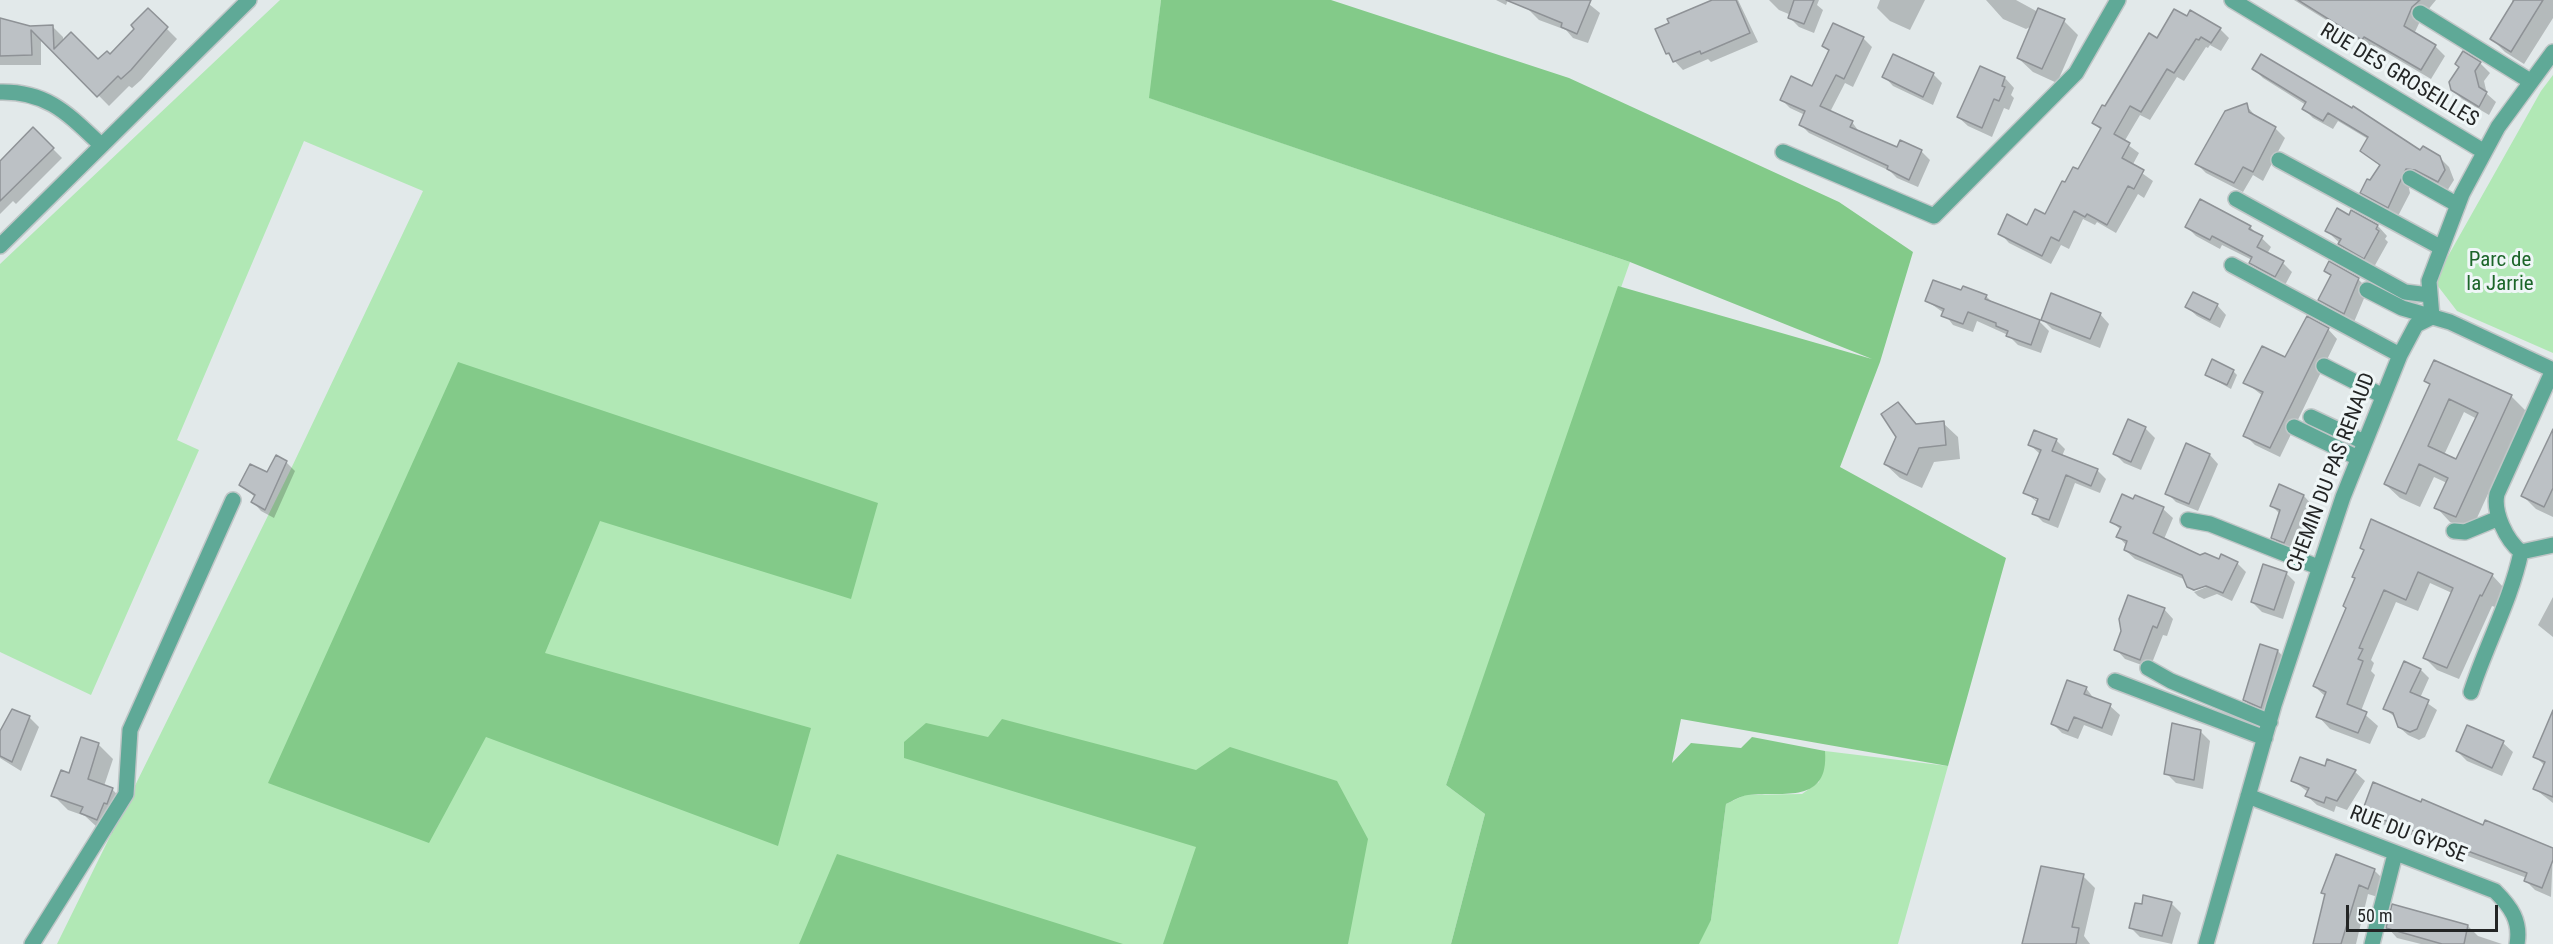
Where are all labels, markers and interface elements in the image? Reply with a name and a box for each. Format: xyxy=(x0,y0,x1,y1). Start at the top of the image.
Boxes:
street label: RUE DES GROSEILLES xyxy=(2315,19,2483,133)
park label: Parc de la Jarrie xyxy=(2466,248,2534,298)
street label: CHEMIN DU PAS RENAUD xyxy=(2282,370,2382,576)
street label: RUE DU GYPSE xyxy=(2346,801,2470,869)
scale bar xyxy=(2349,893,2500,931)
text: 50 m xyxy=(2357,905,2392,926)

